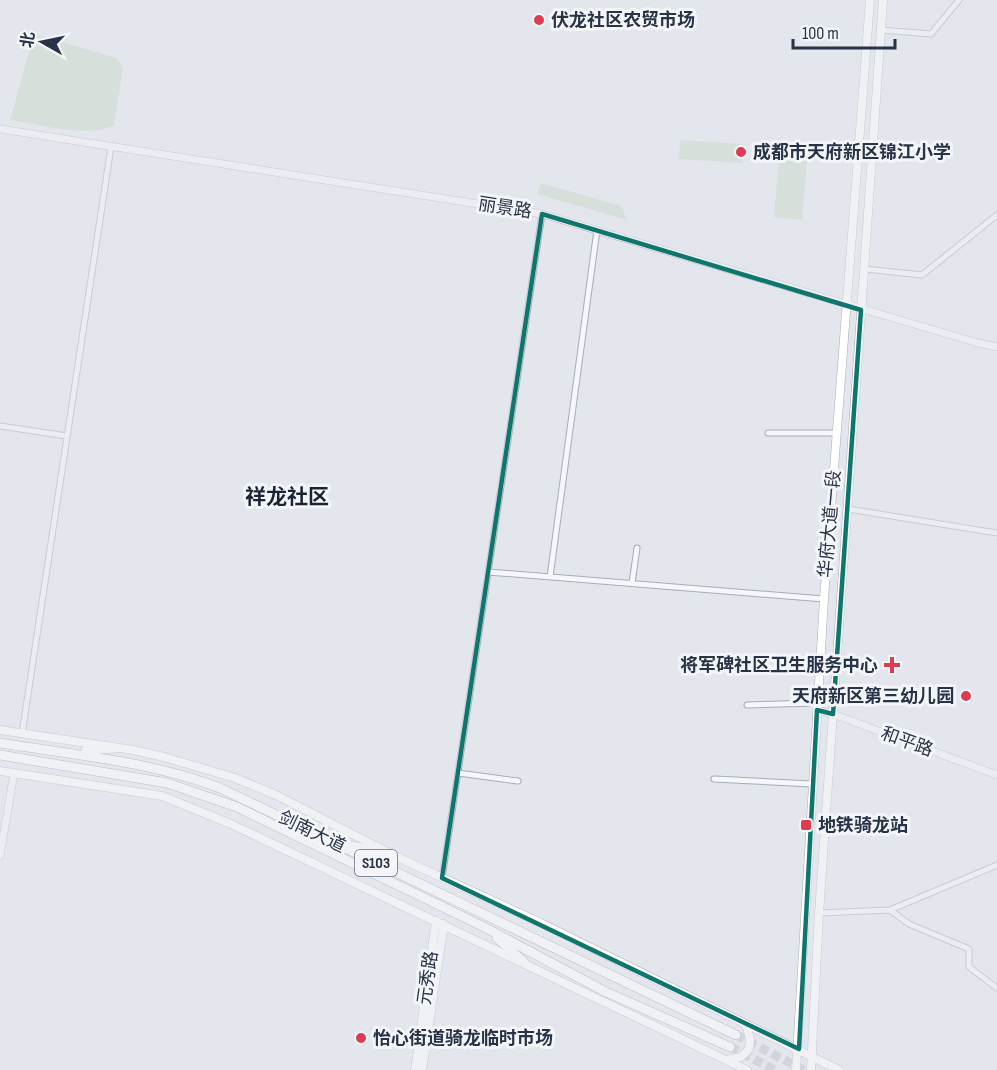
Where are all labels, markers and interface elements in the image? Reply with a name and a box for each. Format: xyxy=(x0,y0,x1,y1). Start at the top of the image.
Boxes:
place label: 伏龙社区农贸市场 xyxy=(551,10,695,31)
north arrow xyxy=(12,12,72,72)
scale bar xyxy=(793,12,895,50)
marker: 伏龙社区农贸市场 xyxy=(532,13,546,27)
text: 100 m xyxy=(802,23,839,44)
text: 北 xyxy=(18,30,39,49)
place label: 成都市天府新区锦江小学 xyxy=(753,142,951,163)
marker: 成都市天府新区锦江小学 xyxy=(734,145,748,159)
street label: 丽景路 xyxy=(477,193,533,223)
street label: 华府大道一段 xyxy=(815,469,845,579)
district label: 祥龙社区 xyxy=(245,485,329,510)
place label: 将军碑社区卫生服务中心 xyxy=(680,655,878,676)
marker: 将军碑社区卫生服务中心 xyxy=(883,656,901,674)
place label: 天府新区第三幼儿园 xyxy=(792,686,954,707)
marker: 天府新区第三幼儿园 xyxy=(959,689,973,703)
street label: 和平路 xyxy=(878,723,936,761)
street label: 剑南大道 xyxy=(275,807,349,857)
place label: 地铁骑龙站 xyxy=(818,815,908,836)
marker: 地铁骑龙站 xyxy=(799,818,813,832)
road number: S103 xyxy=(355,850,397,876)
street label: 元秀路 xyxy=(414,950,442,1006)
place label: 怡心街道骑龙临时市场 xyxy=(373,1028,553,1049)
marker: 怡心街道骑龙临时市场 xyxy=(354,1031,368,1045)

